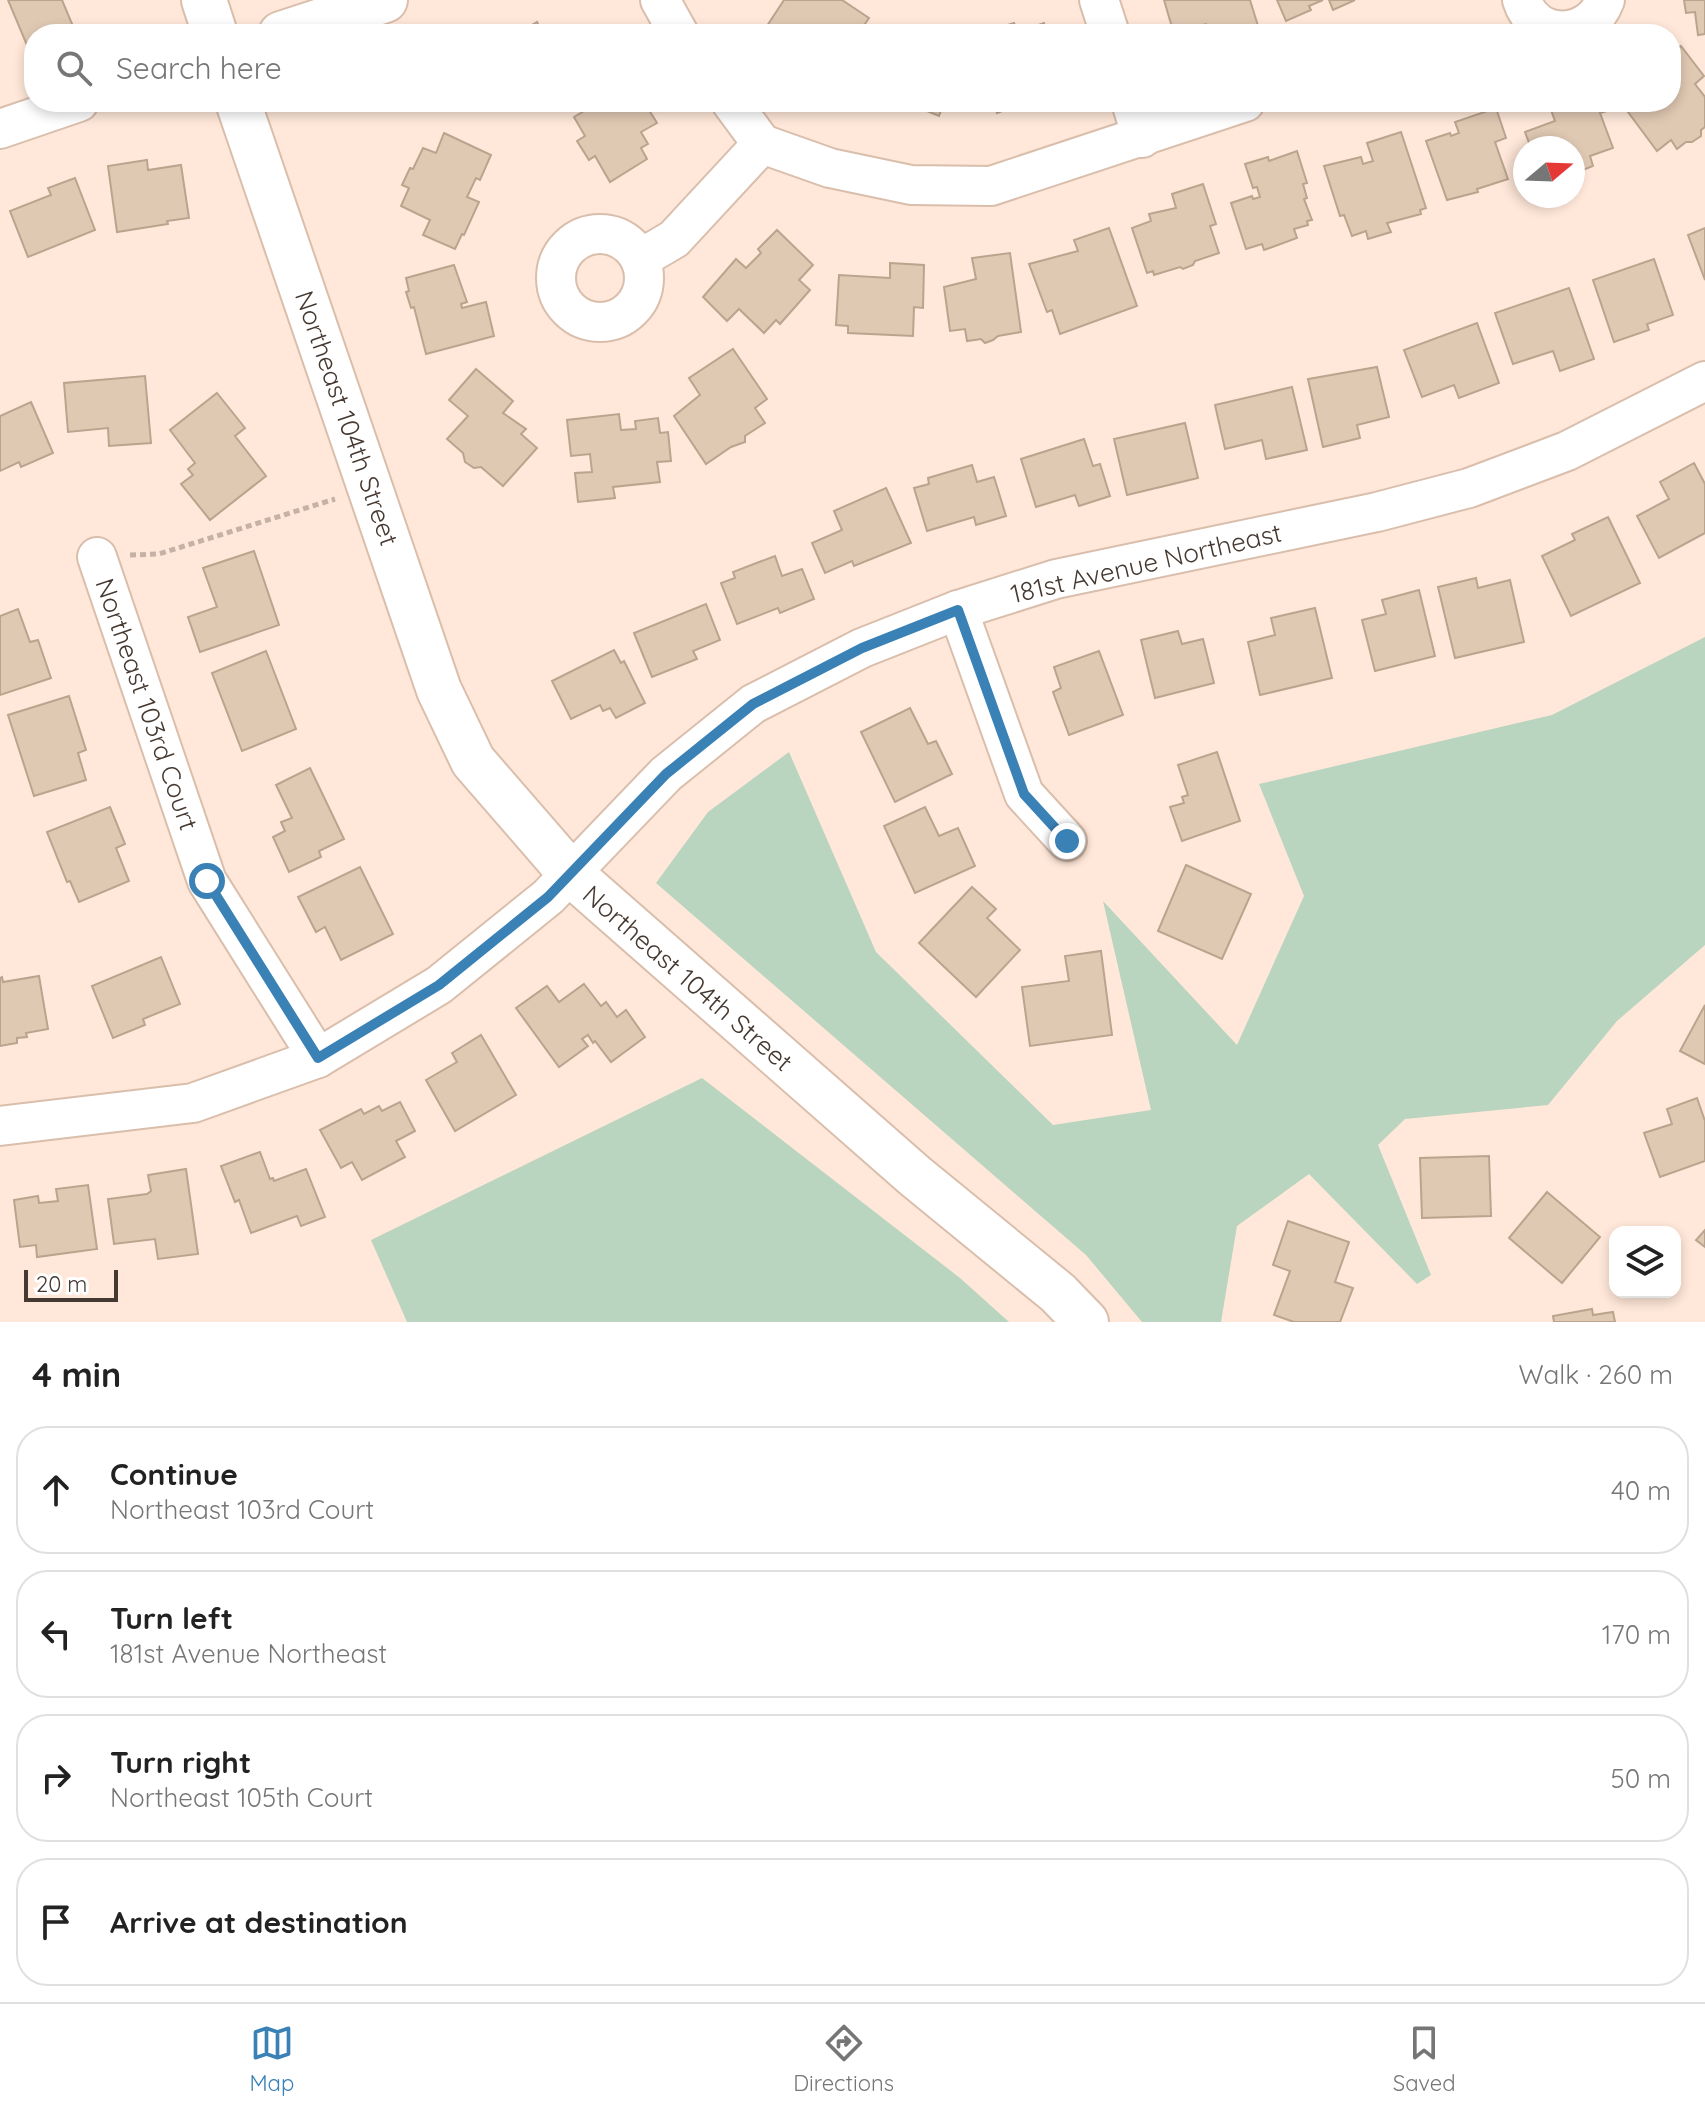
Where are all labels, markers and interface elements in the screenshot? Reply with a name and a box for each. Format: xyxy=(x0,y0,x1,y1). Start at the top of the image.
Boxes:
search box xyxy=(24,24,1681,112)
icon: search xyxy=(52,46,96,90)
text: Search here xyxy=(116,49,282,87)
north arrow xyxy=(1513,136,1585,208)
street label: Northeast 104th Street xyxy=(288,286,406,550)
street label: 181st Avenue Northeast xyxy=(1007,516,1285,610)
street label: Northeast 103rd Court xyxy=(88,574,206,834)
route end xyxy=(1049,823,1085,859)
route start xyxy=(189,863,225,899)
street label: Northeast 104th Street xyxy=(576,878,800,1078)
map controls xyxy=(1609,1226,1681,1298)
button: layers xyxy=(1609,1226,1681,1298)
scale bar xyxy=(24,1266,118,1302)
text: 20 m xyxy=(36,1270,87,1298)
text: 4 min xyxy=(32,1353,121,1396)
text: Walk · 260 m xyxy=(1519,1358,1673,1391)
text: Continue xyxy=(110,1455,238,1493)
icon: ahead xyxy=(34,1468,78,1512)
text: 40 m xyxy=(1611,1474,1671,1507)
text: Northeast 103rd Court xyxy=(110,1493,374,1526)
text: Turn left xyxy=(110,1599,233,1637)
icon: left xyxy=(34,1612,78,1656)
text: 170 m xyxy=(1602,1618,1671,1651)
text: 181st Avenue Northeast xyxy=(110,1637,387,1670)
text: Turn right xyxy=(110,1743,251,1781)
icon: right xyxy=(34,1756,78,1800)
text: 50 m xyxy=(1611,1762,1671,1795)
text: Northeast 105th Court xyxy=(110,1781,373,1814)
icon: arrive xyxy=(34,1900,78,1944)
text: Arrive at destination xyxy=(110,1903,408,1941)
tab: Map xyxy=(249,2021,294,2097)
tab: Directions xyxy=(793,2021,894,2097)
tab: Saved xyxy=(1393,2021,1456,2097)

